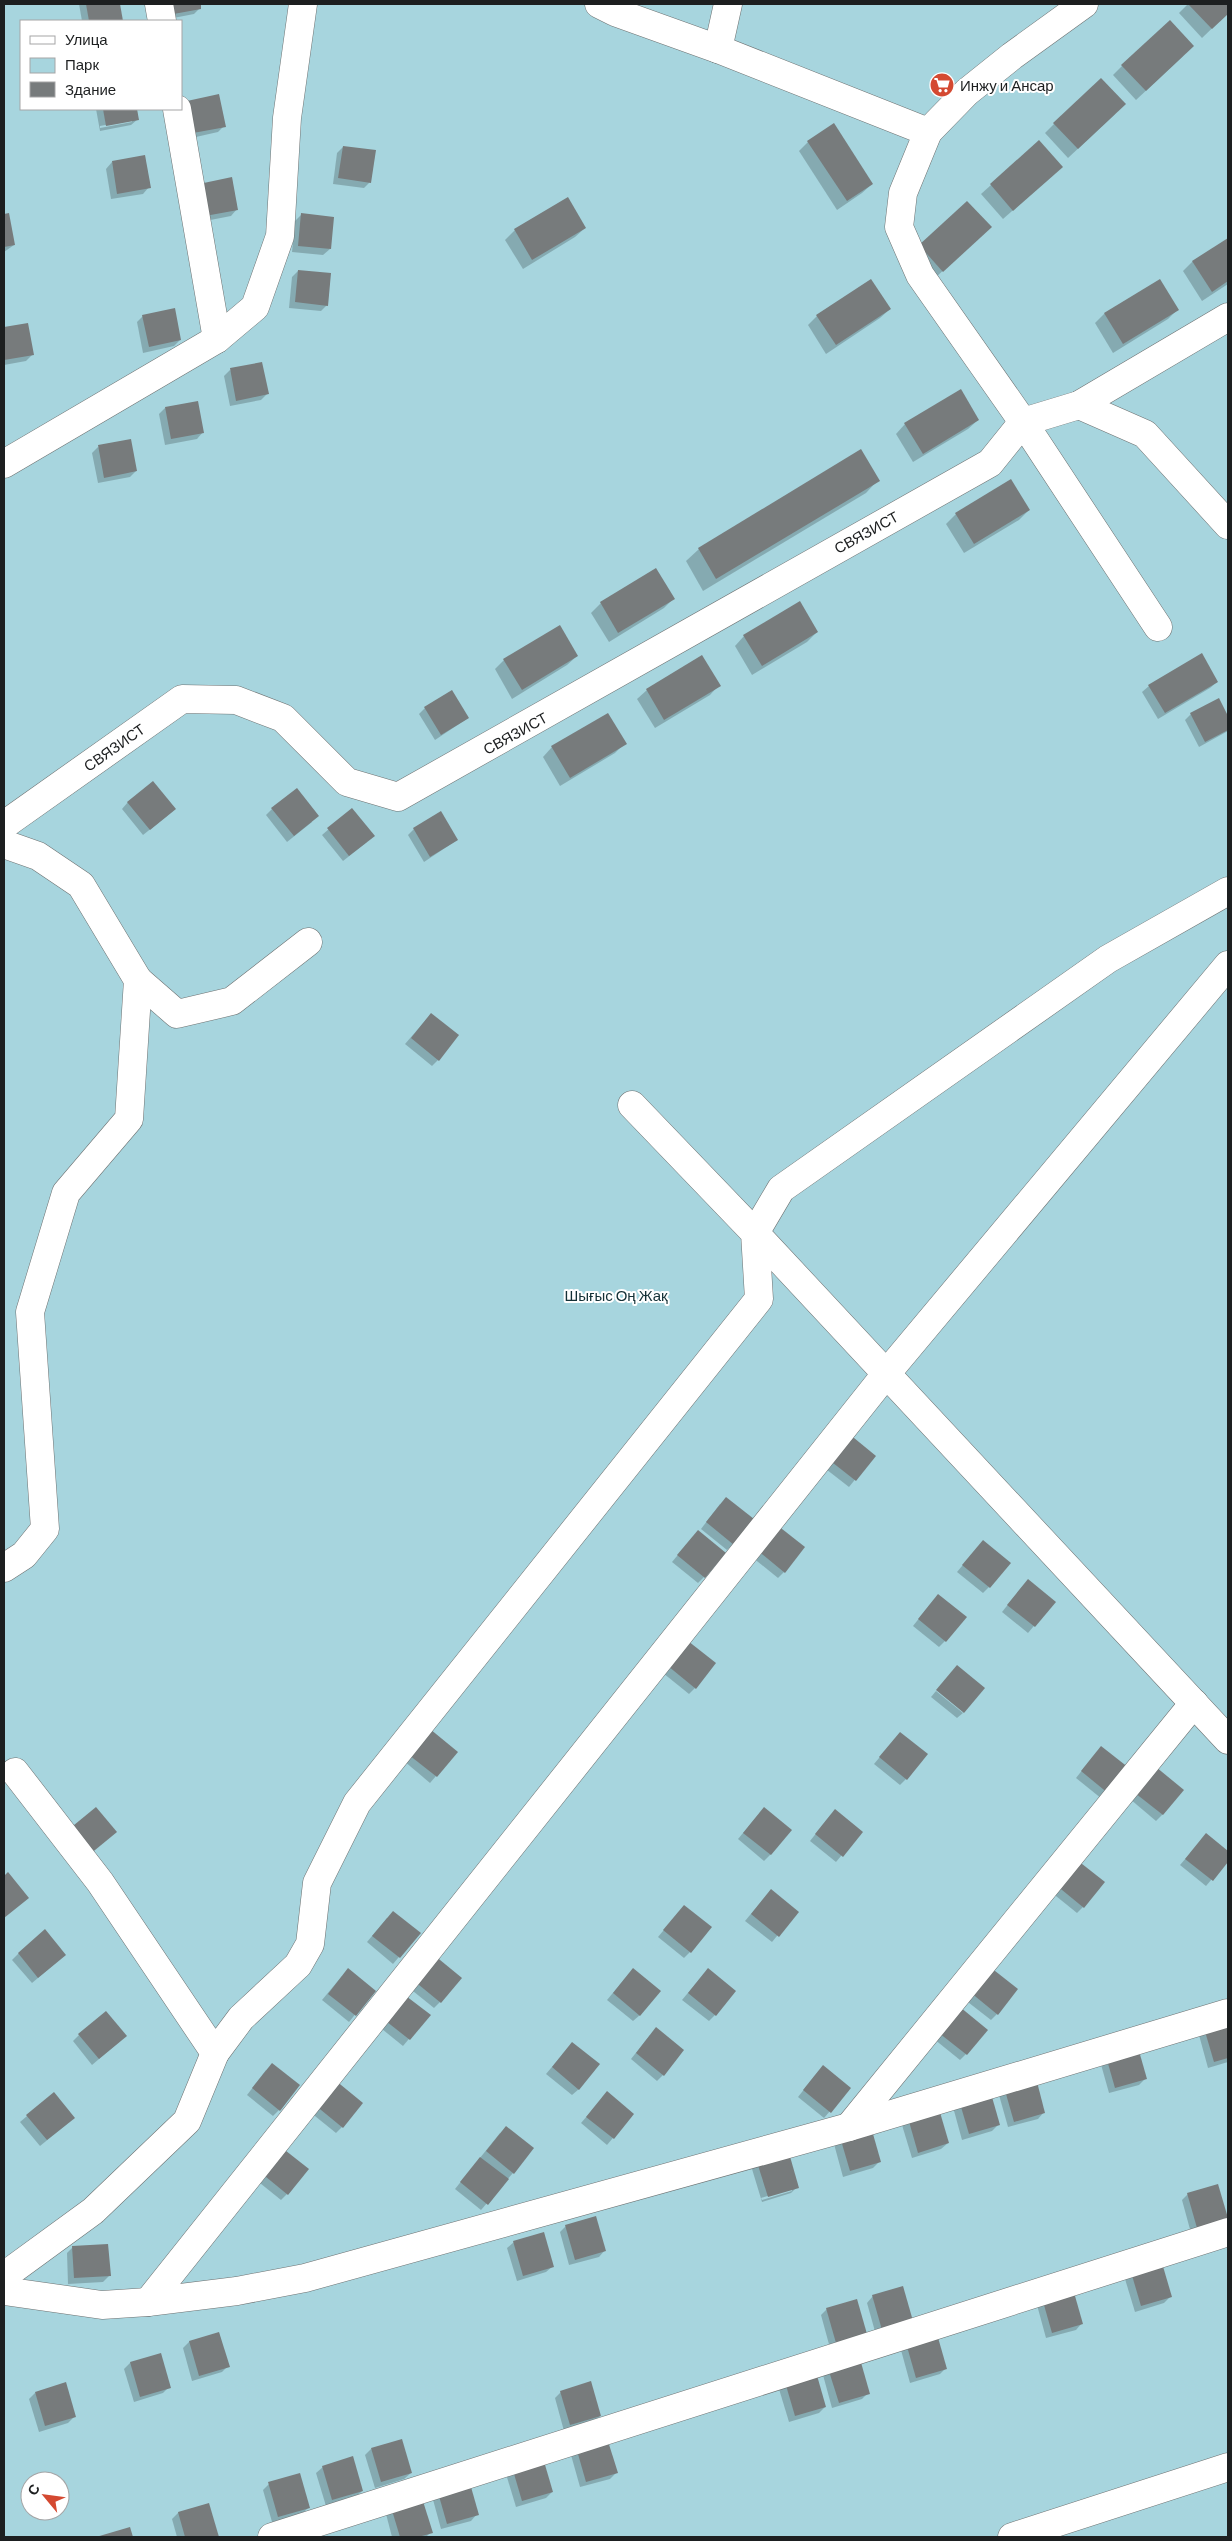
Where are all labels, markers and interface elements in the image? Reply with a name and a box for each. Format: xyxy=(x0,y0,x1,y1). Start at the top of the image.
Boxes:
legend xyxy=(20,20,182,110)
text: Улица xyxy=(65,30,108,48)
text: Парк xyxy=(65,55,99,73)
supermarket icon: Инжу и Ансар xyxy=(929,72,955,98)
place label: Инжу и Ансар xyxy=(960,76,1054,94)
text: Здание xyxy=(65,80,116,98)
street label: СВЯЗИСТ xyxy=(831,507,901,557)
street label: СВЯЗИСТ xyxy=(480,708,550,758)
street label: СВЯЗИСТ xyxy=(80,719,148,775)
park label: Шығыс Оң Жақ xyxy=(564,1286,668,1304)
north arrow xyxy=(20,2471,70,2521)
text: С xyxy=(23,2481,43,2498)

